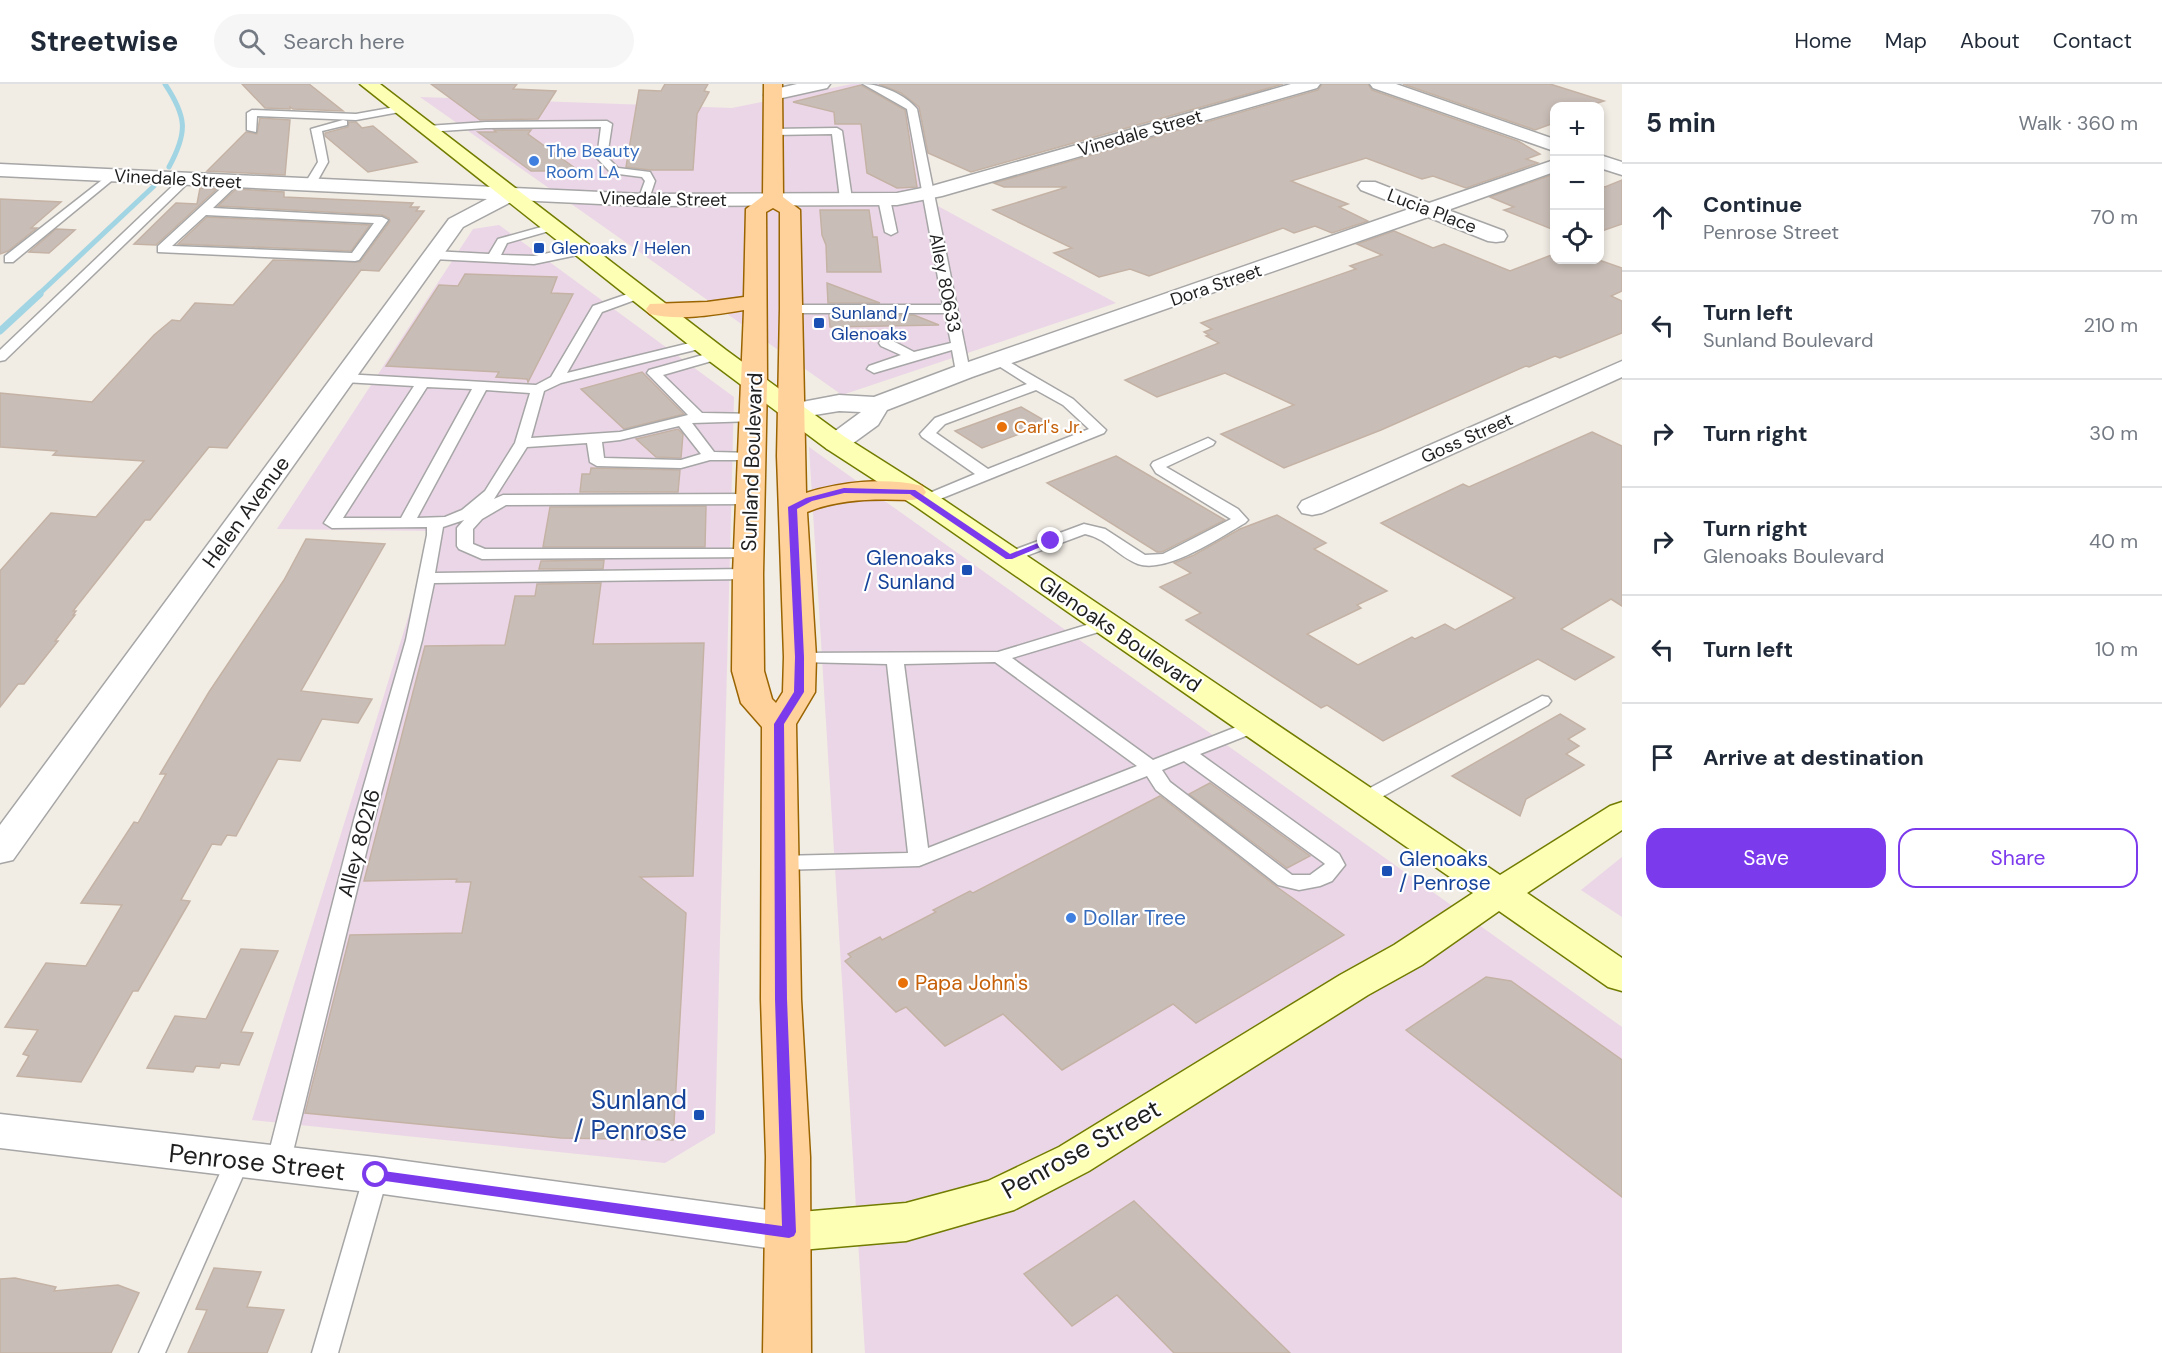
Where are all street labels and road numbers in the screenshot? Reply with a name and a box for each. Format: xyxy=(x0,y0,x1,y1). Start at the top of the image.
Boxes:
street label: Vinedale Street xyxy=(1075,104,1205,162)
street label: Vinedale Street xyxy=(113,164,243,194)
street label: Lucia Place xyxy=(1384,183,1480,239)
street label: Vinedale Street xyxy=(599,186,727,212)
street label: Alley 80633 xyxy=(924,231,966,335)
street label: Dora Street xyxy=(1167,258,1265,312)
street label: Sunland Boulevard xyxy=(735,372,769,552)
street label: Goss Street xyxy=(1417,407,1517,469)
street label: Helen Avenue xyxy=(196,450,296,574)
street label: Glenoaks Boulevard xyxy=(1033,569,1207,699)
street label: Alley 80216 xyxy=(331,786,387,900)
street label: Penrose Street xyxy=(995,1091,1167,1207)
street label: Penrose Street xyxy=(167,1136,347,1188)

